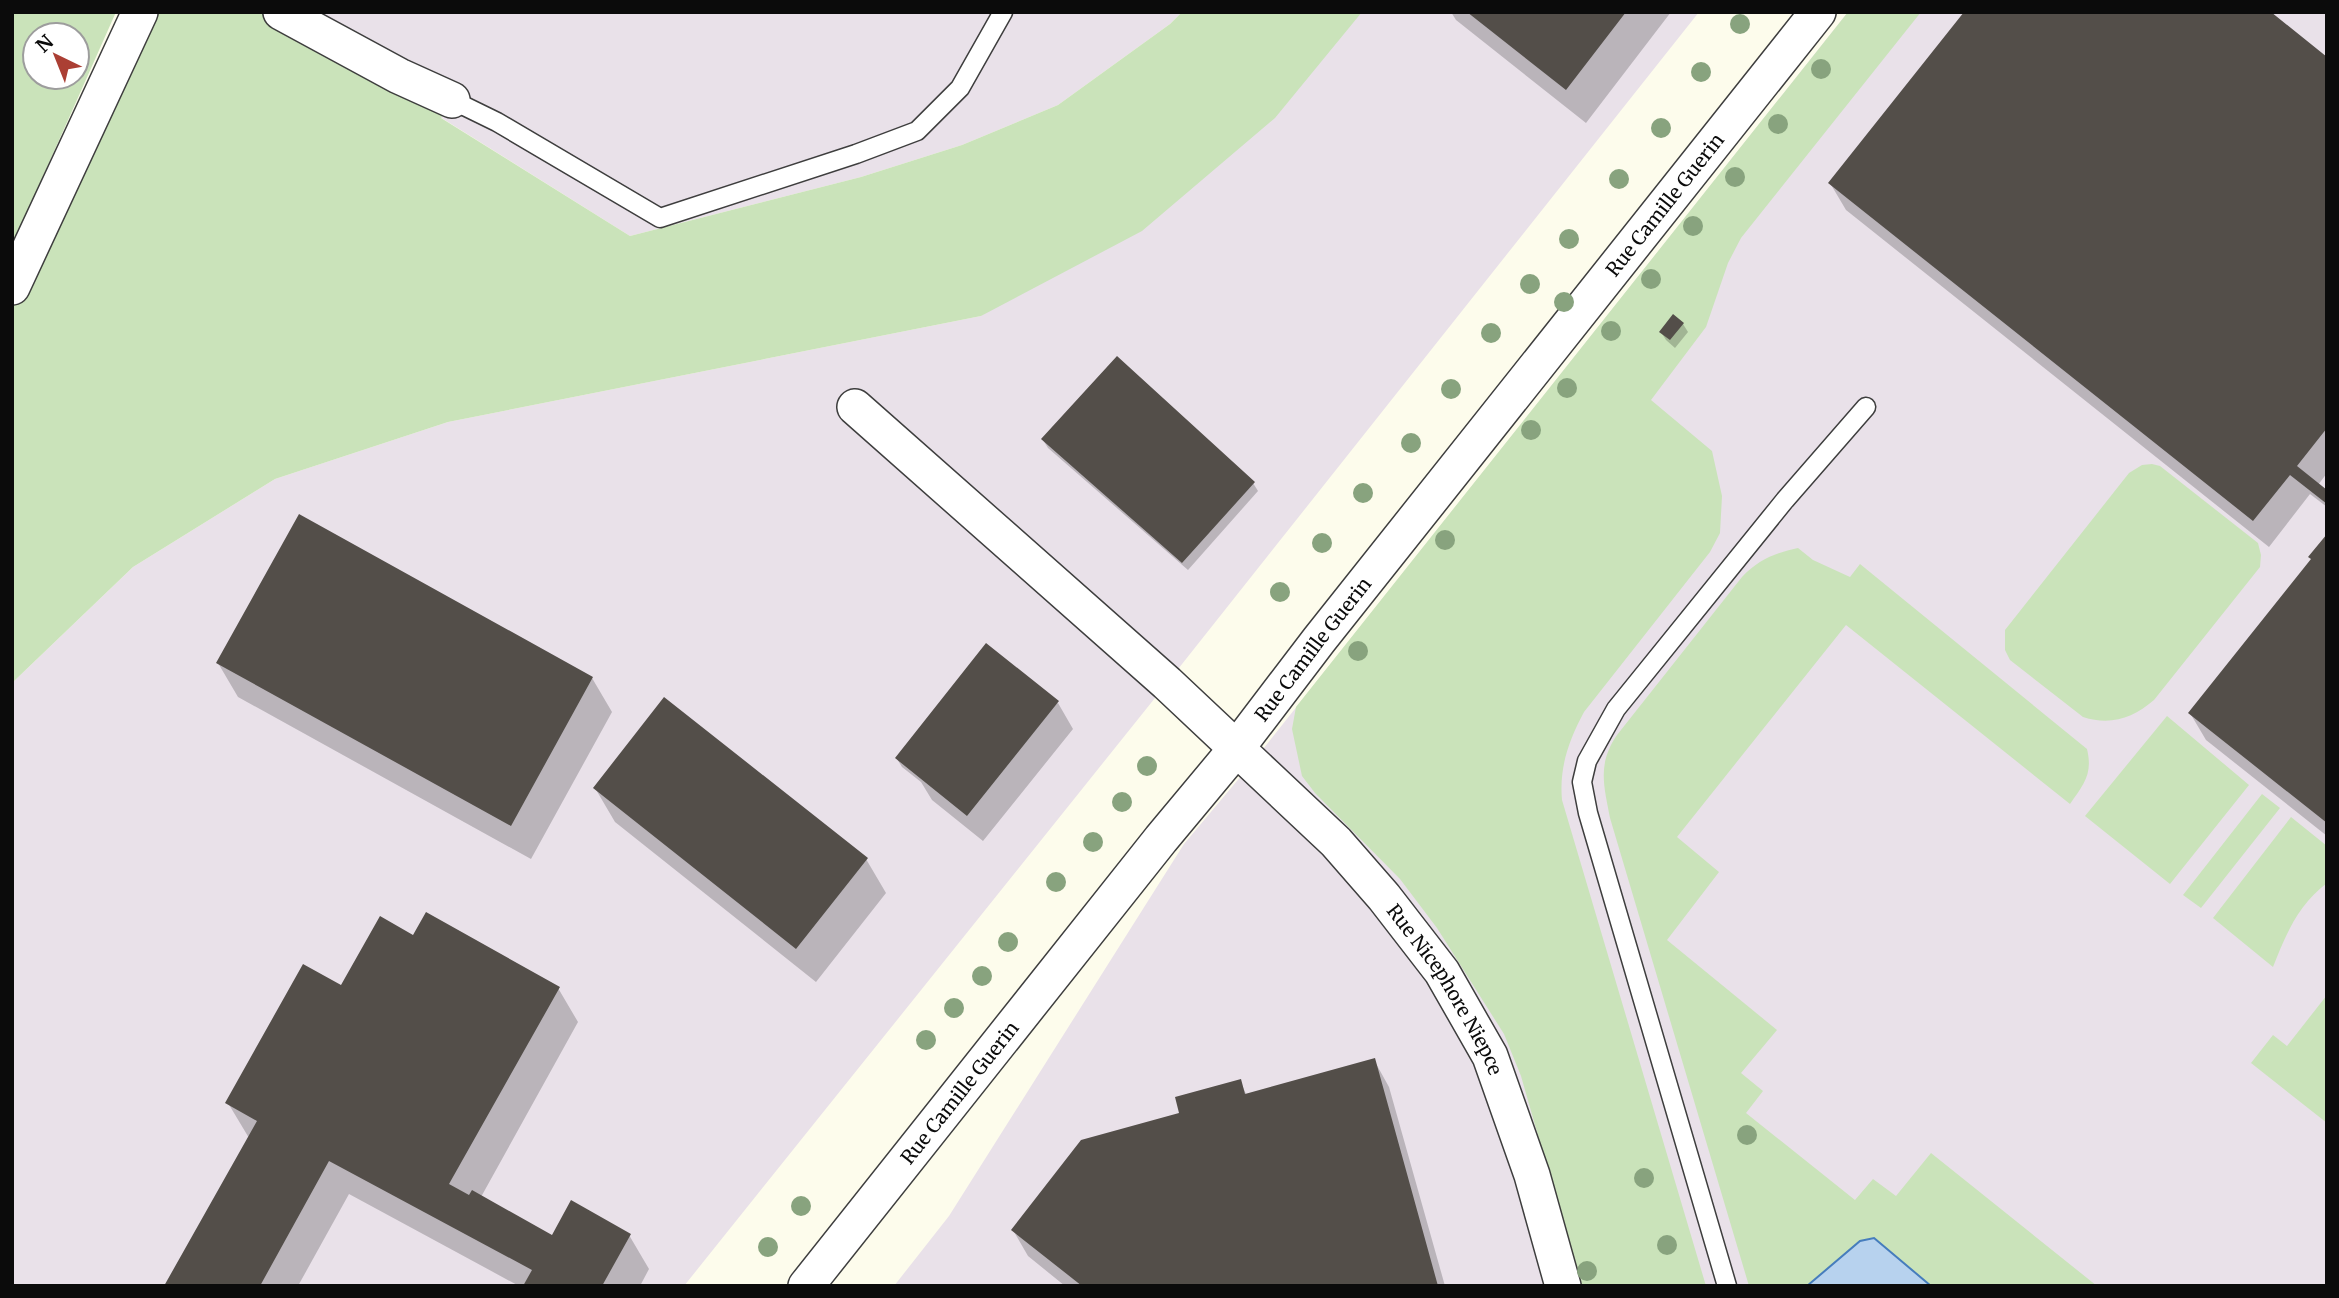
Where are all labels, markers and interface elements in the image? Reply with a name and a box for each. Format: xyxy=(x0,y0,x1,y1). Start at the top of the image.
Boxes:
north arrow xyxy=(21,21,91,91)
text: N xyxy=(31,30,58,57)
street label: Rue Camille Guerin xyxy=(1601,128,1729,281)
street label: Rue Camille Guerin xyxy=(1249,572,1377,726)
street label: Rue Nicephore Niepce xyxy=(1382,899,1508,1078)
street label: Rue Camille Guerin xyxy=(895,1016,1024,1169)

